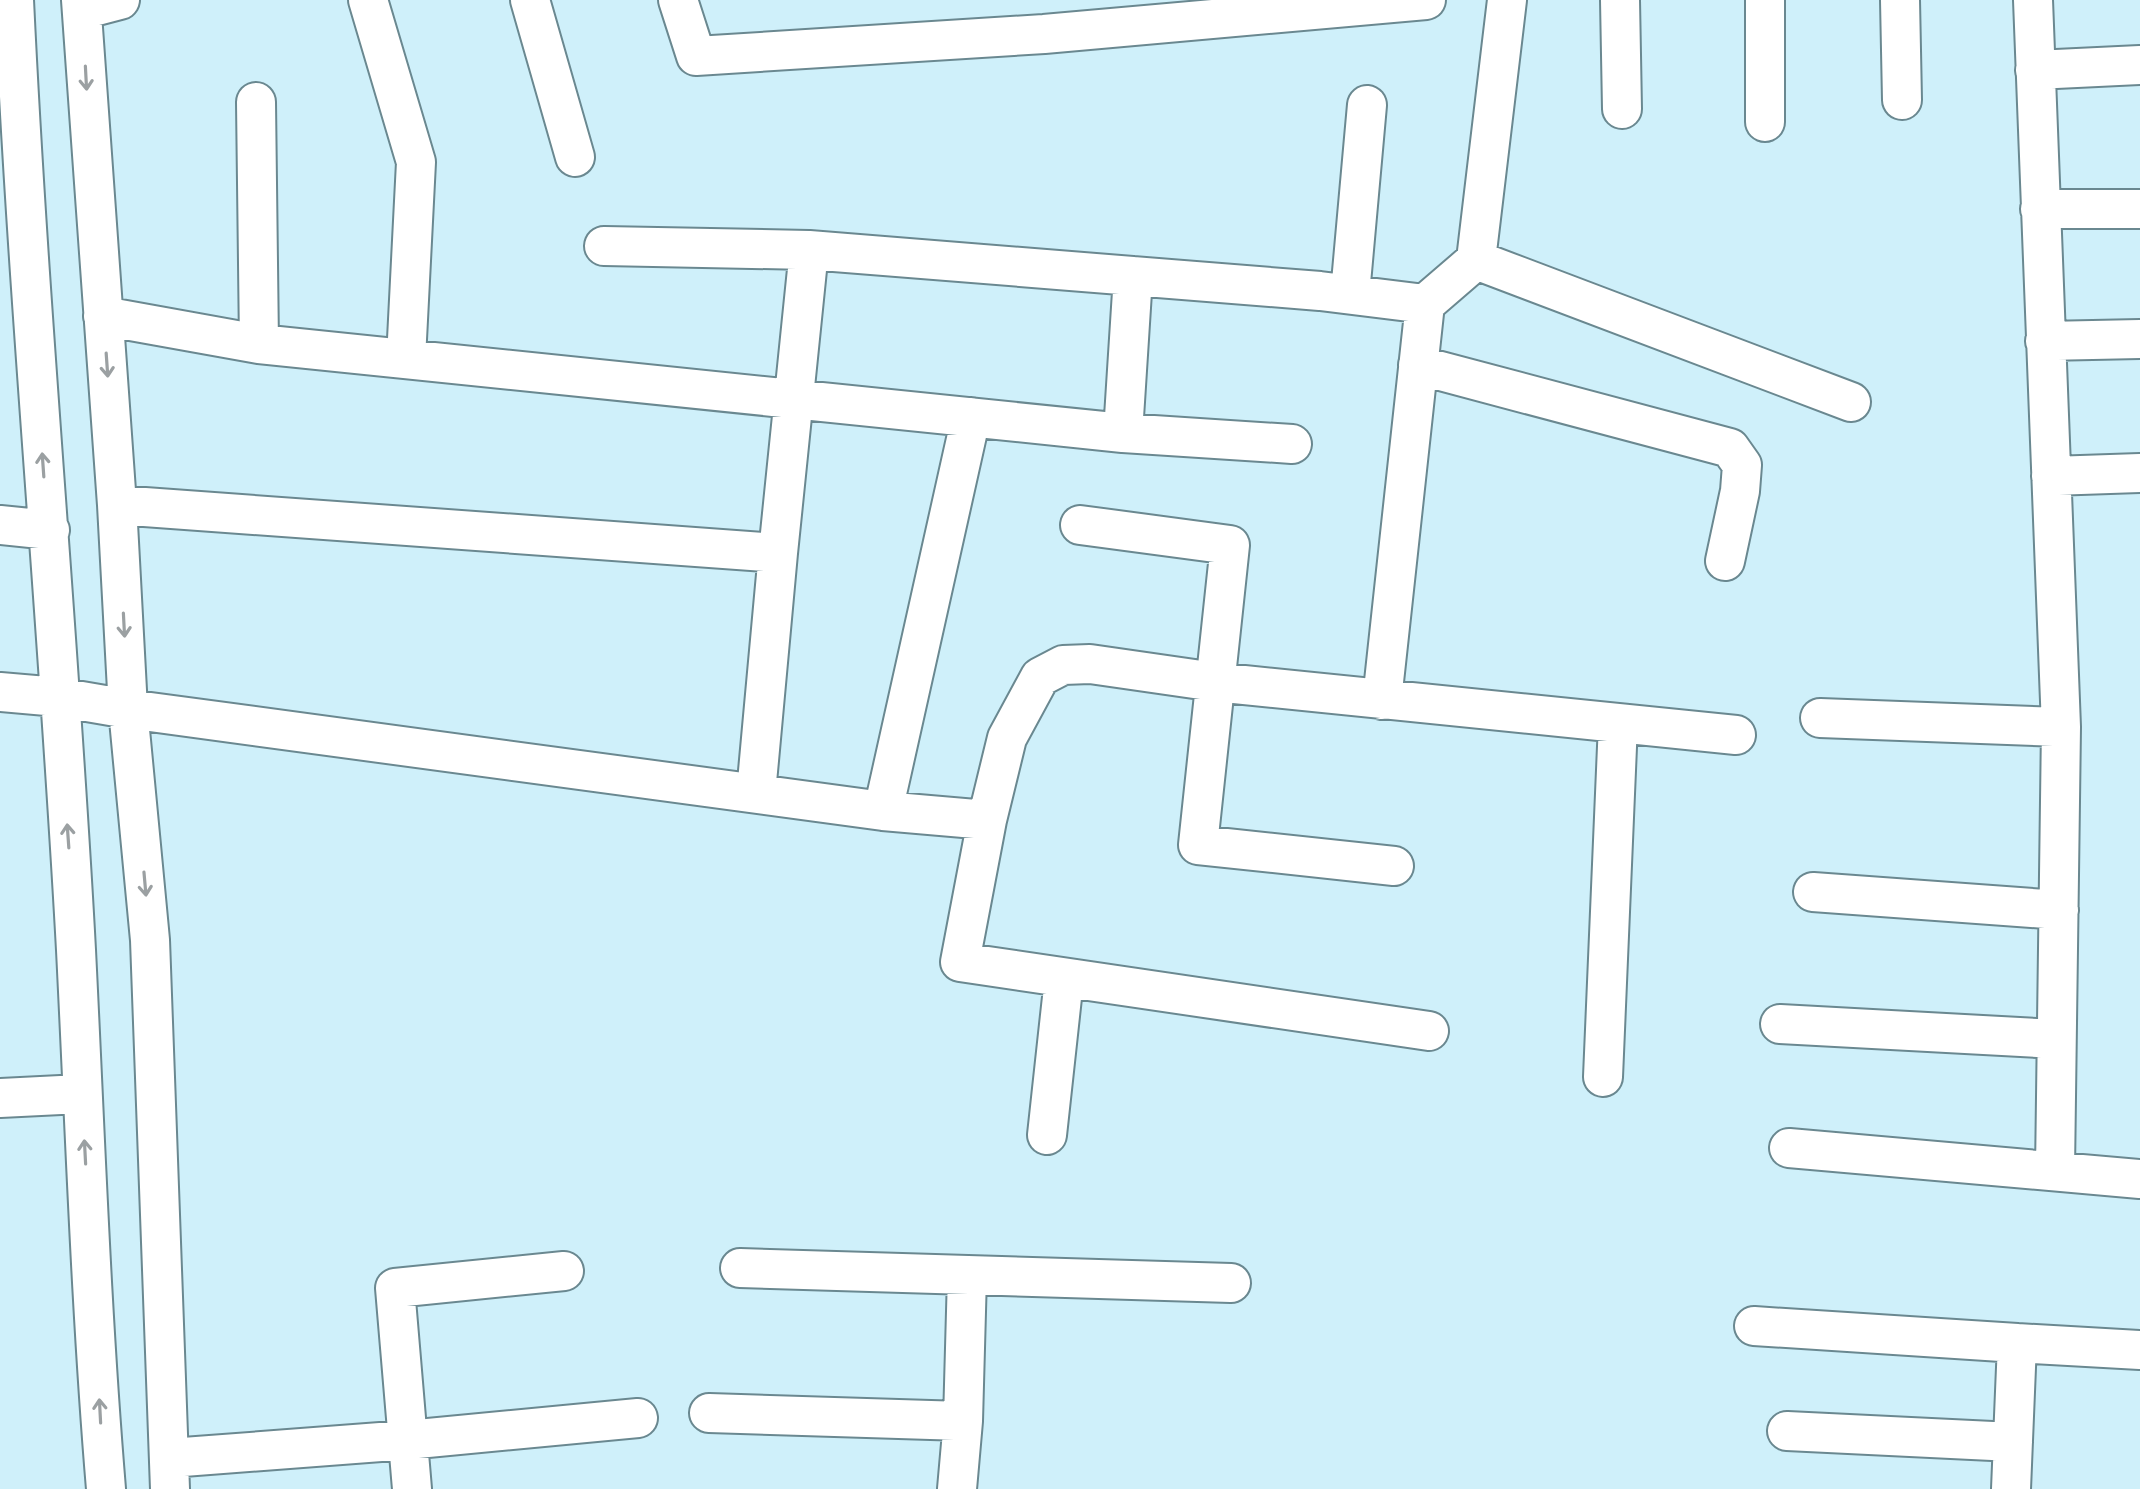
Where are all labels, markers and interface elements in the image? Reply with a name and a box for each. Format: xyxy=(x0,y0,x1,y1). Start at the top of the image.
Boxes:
one-way arrow xyxy=(79,64,94,91)
one-way arrow xyxy=(100,351,115,378)
one-way arrow xyxy=(35,452,50,479)
one-way arrow xyxy=(116,611,131,638)
one-way arrow xyxy=(60,823,75,850)
one-way arrow xyxy=(138,870,153,897)
one-way arrow xyxy=(77,1139,92,1166)
one-way arrow xyxy=(92,1398,107,1425)

